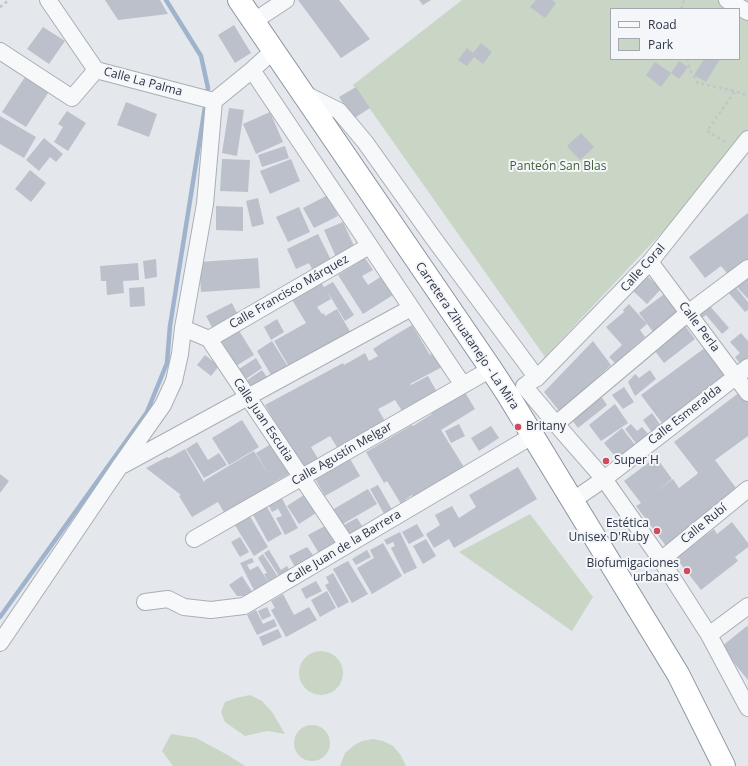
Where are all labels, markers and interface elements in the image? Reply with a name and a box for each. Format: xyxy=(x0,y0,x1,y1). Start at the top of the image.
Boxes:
legend xyxy=(610,8,740,60)
text: Road xyxy=(648,16,677,33)
text: Park xyxy=(648,36,673,53)
street label: Calle La Palma xyxy=(102,65,184,99)
park label: Panteón San Blas xyxy=(510,160,606,174)
street label: Calle Coral xyxy=(618,241,668,295)
street label: Calle Francisco Márquez xyxy=(227,252,351,332)
street label: Carretera Zihuatanejo - La Mira xyxy=(412,260,522,412)
street label: Calle Perla xyxy=(676,299,722,355)
street label: Calle Juan Escutia xyxy=(230,376,296,464)
street label: Calle Esmeralda xyxy=(646,382,724,448)
street label: Calle Agustín Melgar xyxy=(289,419,395,489)
place label: Britany xyxy=(526,420,566,434)
marker: Britany xyxy=(513,422,523,432)
place label: Super H xyxy=(614,454,659,468)
marker: Super H xyxy=(601,456,611,466)
street label: Calle Rubí xyxy=(678,501,730,547)
street label: Calle Juan de la Barrera xyxy=(284,507,404,587)
place label: Estética Unisex D'Ruby xyxy=(569,517,649,545)
marker: Estética Unisex D'Ruby xyxy=(652,526,662,536)
place label: Biofumigaciones urbanas xyxy=(586,557,679,585)
marker: Biofumigaciones urbanas xyxy=(682,566,692,576)

